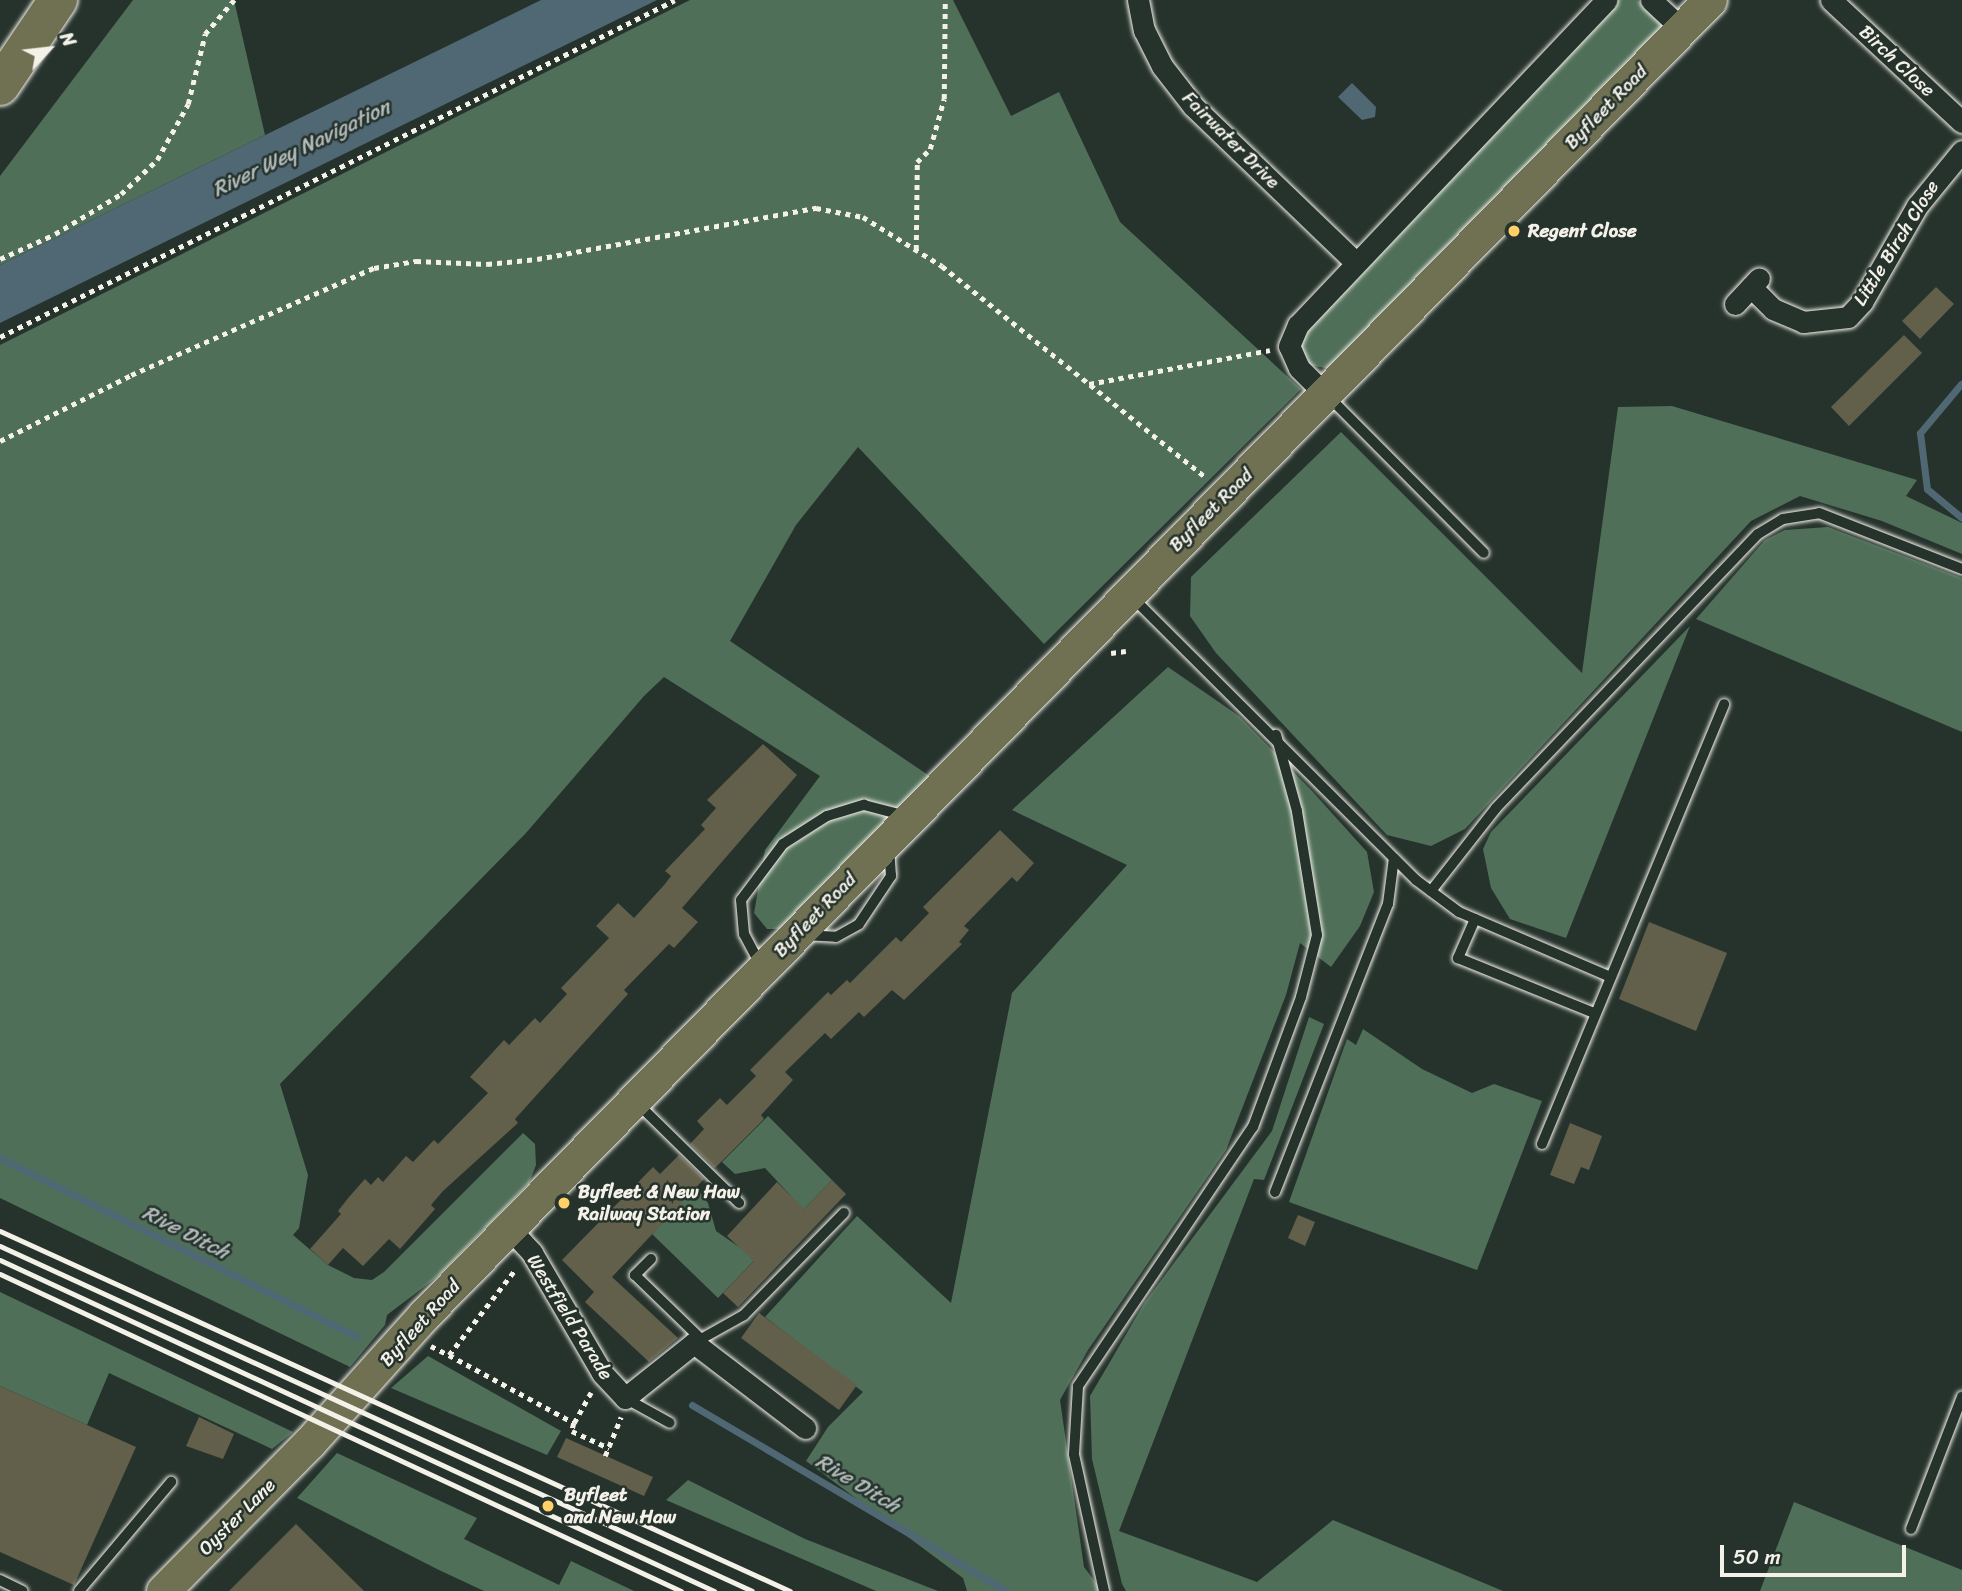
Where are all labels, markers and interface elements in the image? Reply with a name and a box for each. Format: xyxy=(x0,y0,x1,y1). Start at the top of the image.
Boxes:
north arrow xyxy=(14,14,84,84)
street label: Birch Close xyxy=(1855,20,1939,102)
text: N xyxy=(50,26,86,53)
street label: Byfleet Road xyxy=(1560,60,1652,154)
street label: Fairwater Drive xyxy=(1177,86,1285,194)
water label: River Wey Navigation xyxy=(208,94,394,202)
street label: Little Birch Close xyxy=(1848,176,1944,310)
place label: Regent Close xyxy=(1528,220,1637,242)
marker: Regent Close xyxy=(1506,223,1522,239)
street label: Byfleet Road xyxy=(1164,463,1258,557)
street label: Byfleet Road xyxy=(769,868,861,962)
place label: Byfleet & New Haw Railway Station xyxy=(578,1181,740,1225)
marker: Byfleet & New Haw Railway Station xyxy=(556,1195,572,1211)
water label: Rive Ditch xyxy=(139,1200,233,1264)
street label: Westfield Parade xyxy=(522,1250,618,1384)
street label: Byfleet Road xyxy=(375,1275,465,1371)
water label: Rive Ditch xyxy=(811,1448,905,1518)
street label: Oyster Lane xyxy=(194,1474,280,1560)
place label: Byfleet and New Haw xyxy=(564,1484,676,1528)
marker: Byfleet and New Haw xyxy=(538,1496,558,1516)
scale bar xyxy=(1724,1532,1910,1576)
text: 50 m xyxy=(1733,1538,1781,1576)

